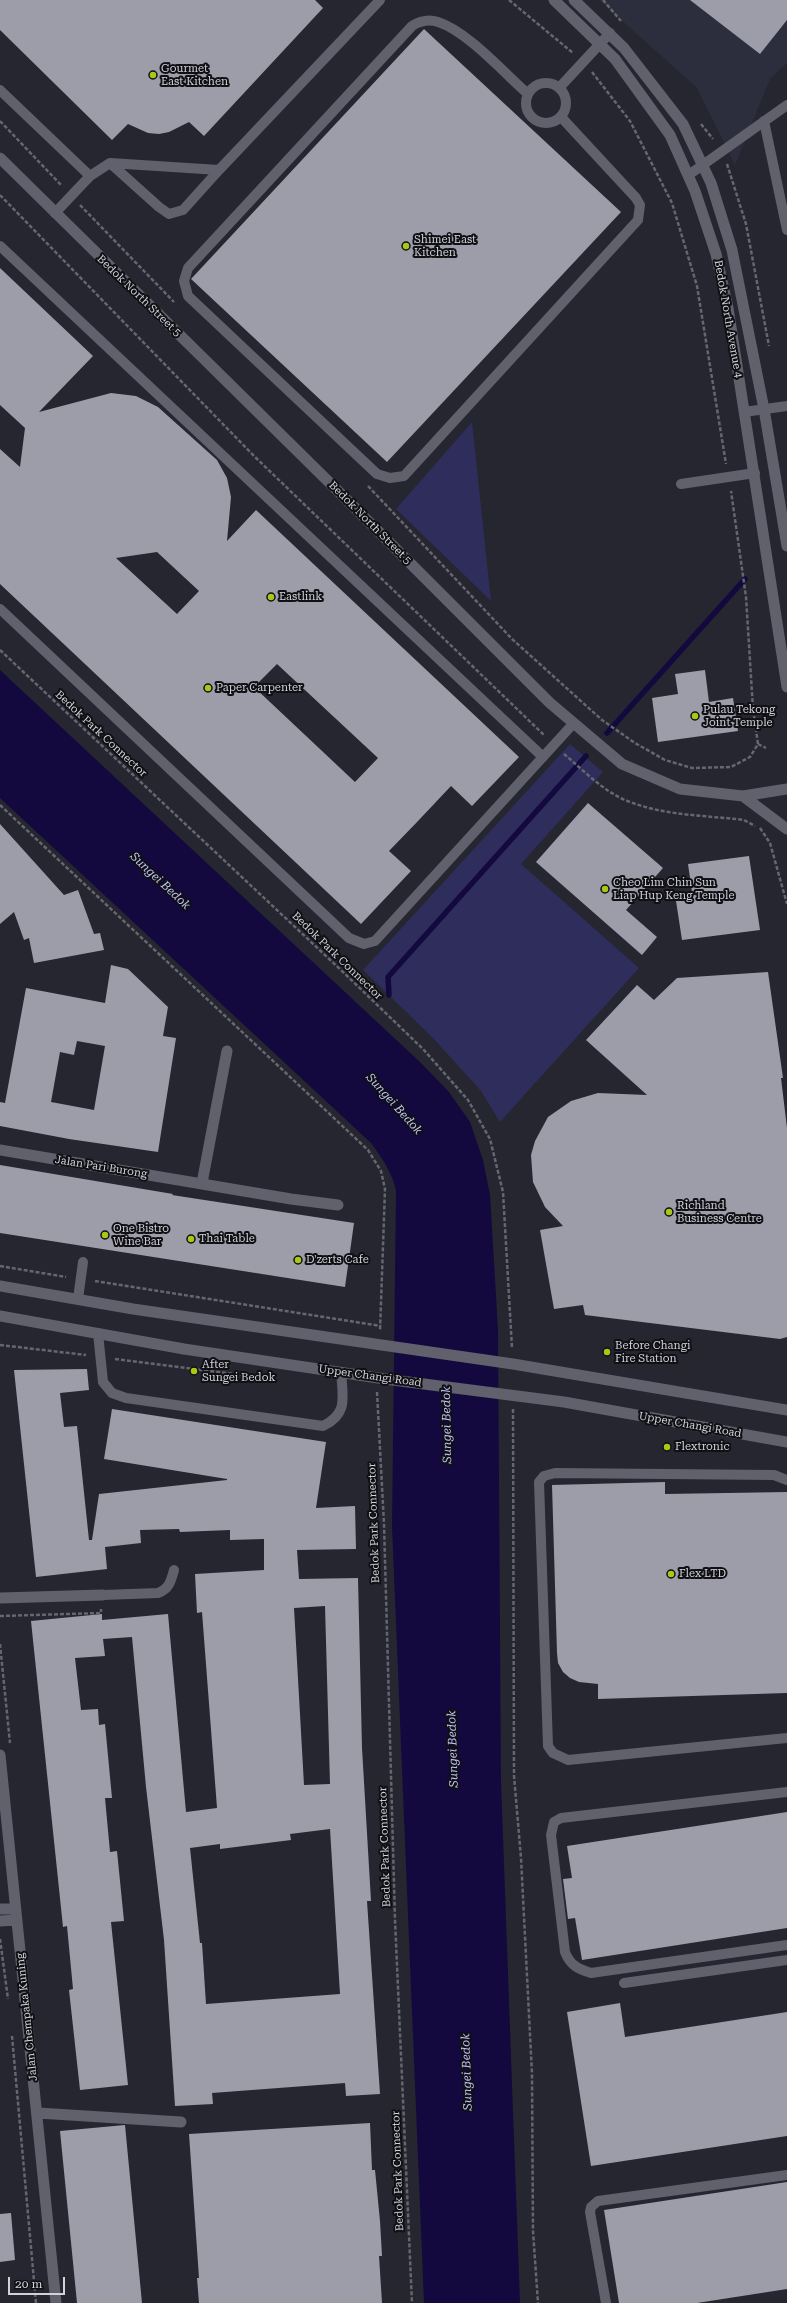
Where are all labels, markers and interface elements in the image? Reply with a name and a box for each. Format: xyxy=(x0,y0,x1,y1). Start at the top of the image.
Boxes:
place label: Gourmet East Kitchen xyxy=(161,62,228,88)
marker: Gourmet East Kitchen xyxy=(148,70,158,80)
place label: Shimei East Kitchen xyxy=(414,233,476,259)
marker: Shimei East Kitchen xyxy=(401,241,411,251)
street label: Bedok North Street 5 xyxy=(94,252,184,340)
street label: Bedok North Avenue 4 xyxy=(711,259,745,379)
street label: Bedok North Street 5 xyxy=(326,479,414,567)
place label: Eastlink xyxy=(279,590,322,604)
marker: Eastlink xyxy=(266,592,276,602)
place label: Paper Carpenter xyxy=(216,681,303,695)
marker: Paper Carpenter xyxy=(203,683,213,693)
street label: Bedok Park Connector xyxy=(52,688,150,780)
place label: Pulau Tekong Joint Temple xyxy=(703,703,775,729)
marker: Pulau Tekong Joint Temple xyxy=(690,711,700,721)
water label: Sungei Bedok xyxy=(127,849,193,913)
place label: Cheo Lim Chin Sun Liap Hup Keng Temple xyxy=(613,876,735,902)
marker: Cheo Lim Chin Sun Liap Hup Keng Temple xyxy=(600,884,610,894)
street label: Bedok Park Connector xyxy=(289,909,385,1003)
water label: Sungei Bedok xyxy=(363,1071,425,1137)
street label: Jalan Pari Burong xyxy=(54,1153,148,1181)
place label: Richland Business Centre xyxy=(677,1199,762,1225)
marker: Richland Business Centre xyxy=(664,1207,674,1217)
place label: One Bistro Wine Bar xyxy=(113,1222,169,1248)
marker: One Bistro Wine Bar xyxy=(100,1230,110,1240)
place label: Thai Table xyxy=(199,1232,255,1246)
marker: Thai Table xyxy=(186,1234,196,1244)
place label: D'zerts Cafe xyxy=(306,1253,369,1267)
marker: D'zerts Cafe xyxy=(293,1255,303,1265)
place label: Before Changi Fire Station xyxy=(615,1339,690,1365)
marker: Before Changi Fire Station xyxy=(602,1347,612,1357)
place label: After Sungei Bedok xyxy=(202,1358,275,1384)
street label: Upper Changi Road xyxy=(318,1362,422,1390)
marker: After Sungei Bedok xyxy=(189,1366,199,1376)
water label: Sungei Bedok xyxy=(439,1386,455,1464)
street label: Upper Changi Road xyxy=(638,1409,742,1441)
place label: Flextronic xyxy=(675,1440,730,1454)
marker: Flextronic xyxy=(662,1442,672,1452)
street label: Bedok Park Connector xyxy=(365,1463,383,1583)
place label: Flex LTD xyxy=(679,1567,726,1581)
marker: Flex LTD xyxy=(666,1569,676,1579)
water label: Sungei Bedok xyxy=(444,1710,462,1788)
street label: Bedok Park Connector xyxy=(376,1787,394,1907)
street label: Jalan Chempaka Kuning xyxy=(14,1952,40,2082)
water label: Sungei Bedok xyxy=(458,2033,476,2111)
street label: Bedok Park Connector xyxy=(389,2111,407,2231)
scale bar xyxy=(10,2269,67,2295)
text: 20 m xyxy=(15,2277,42,2291)

